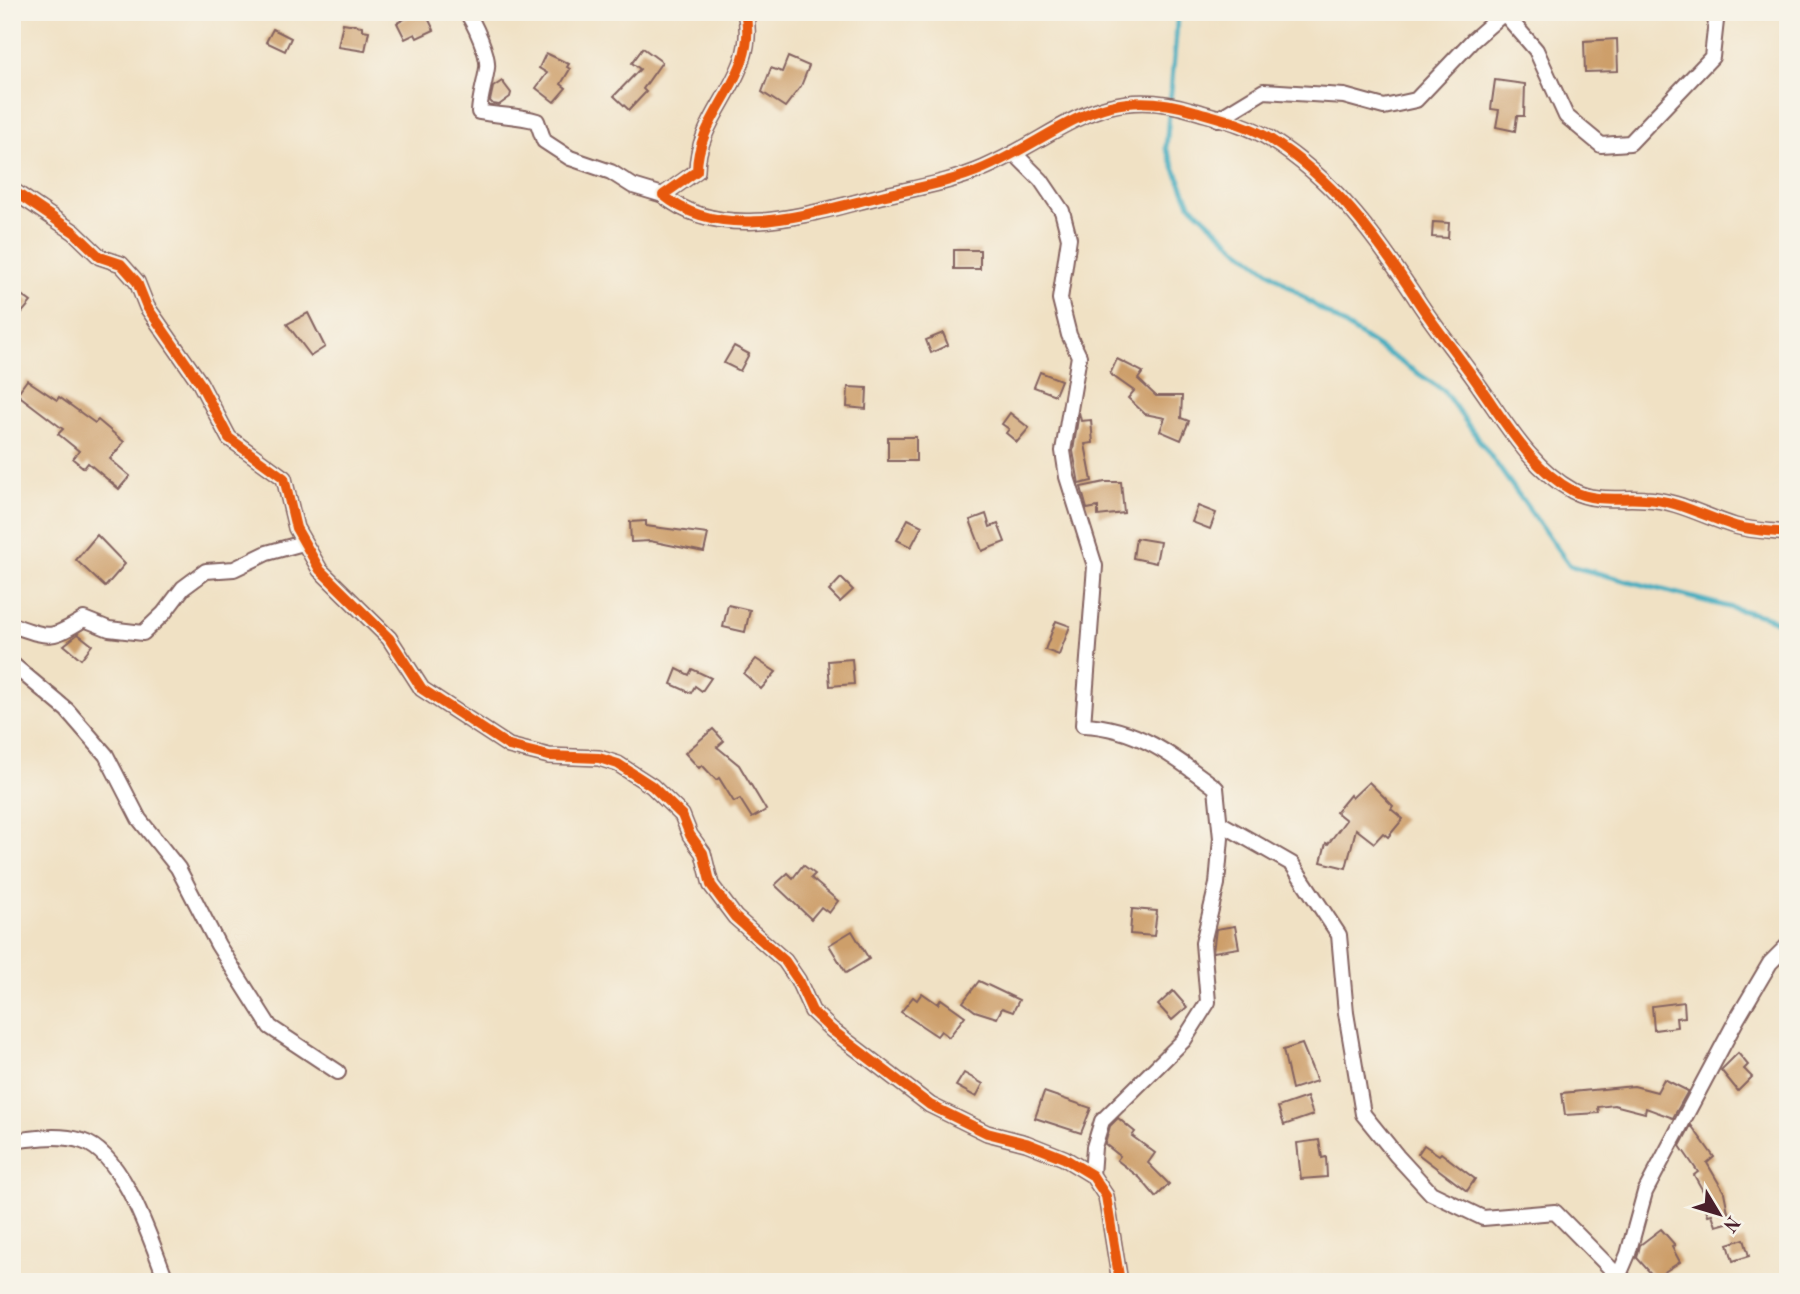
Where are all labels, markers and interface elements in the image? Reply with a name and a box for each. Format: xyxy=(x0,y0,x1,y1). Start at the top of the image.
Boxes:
north arrow xyxy=(1685,1178,1755,1248)
text: N xyxy=(1718,1211,1742,1235)

